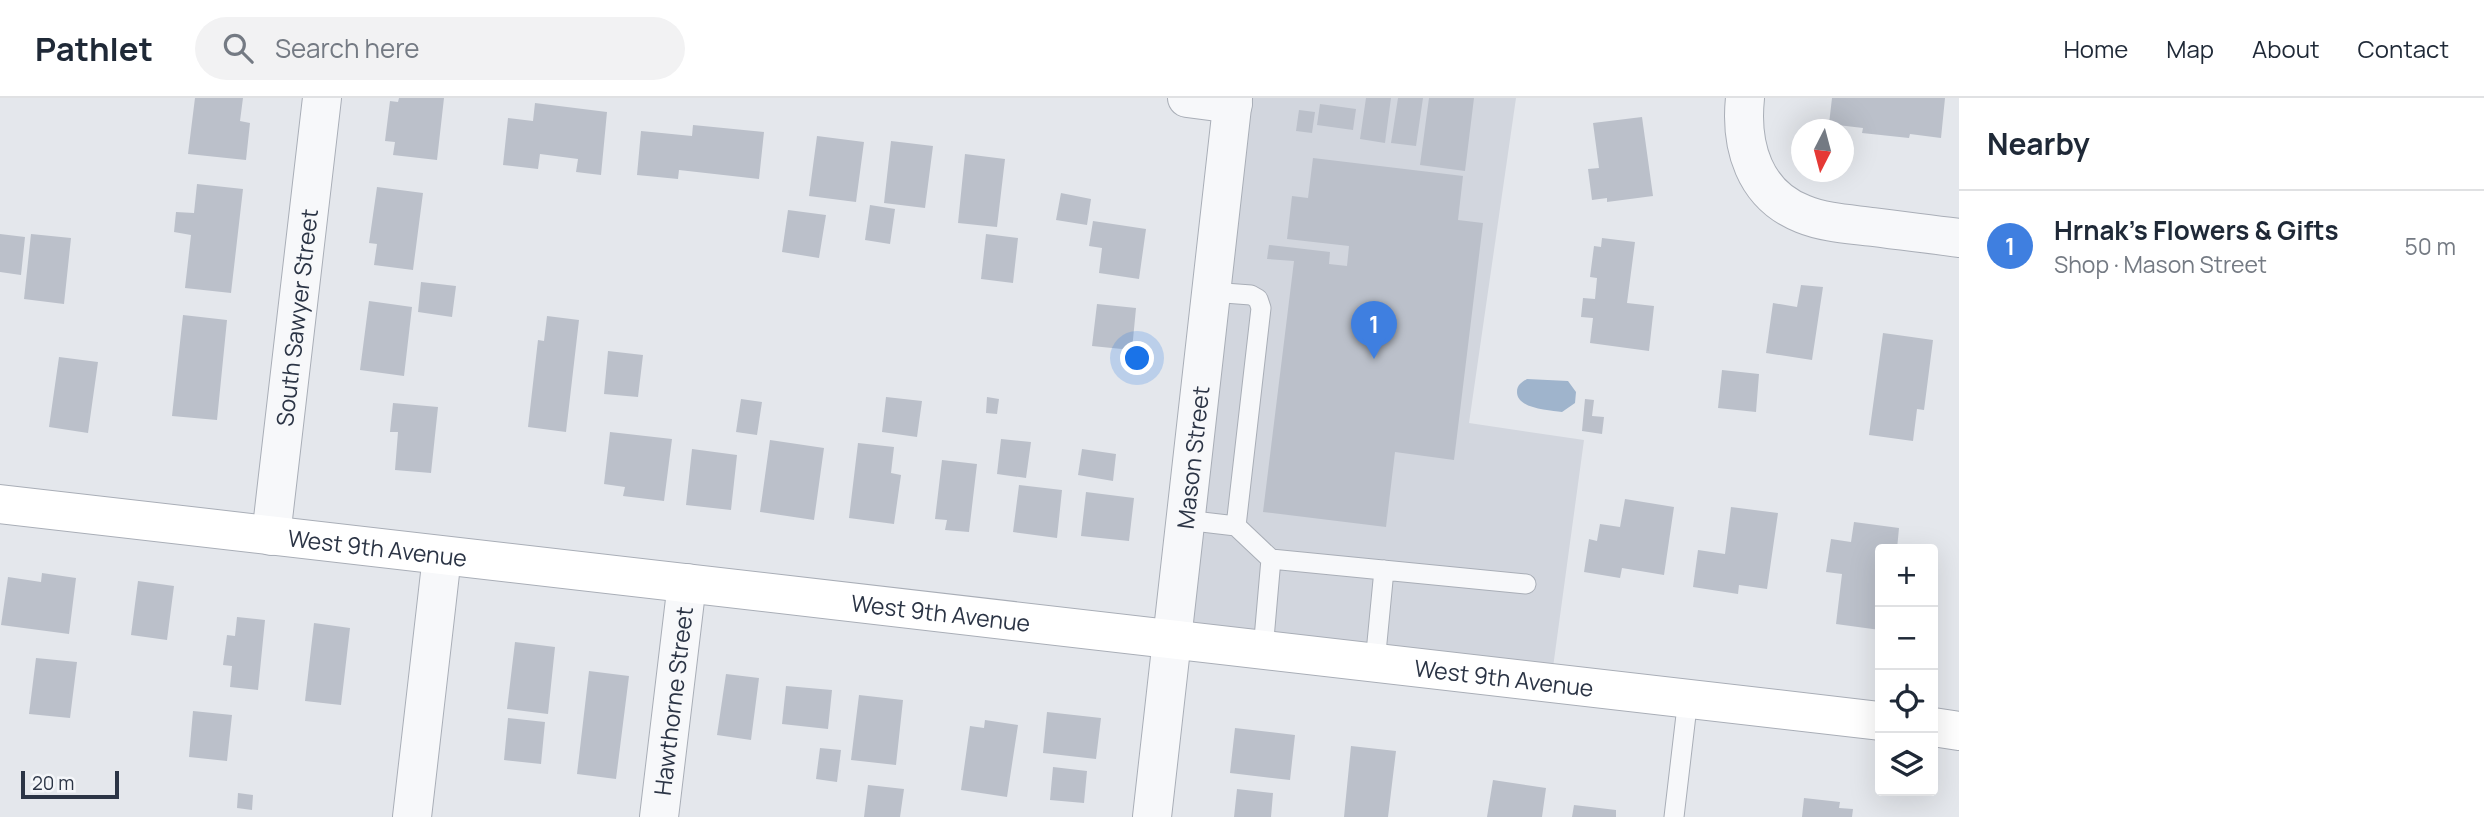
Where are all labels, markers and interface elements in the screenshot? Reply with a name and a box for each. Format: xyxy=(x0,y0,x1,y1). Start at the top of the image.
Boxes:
search box xyxy=(195,17,685,80)
text: Pathlet xyxy=(35,26,153,71)
icon: search xyxy=(219,29,257,67)
text: Search here xyxy=(275,30,420,66)
text: Home xyxy=(2063,32,2128,65)
text: Map xyxy=(2166,32,2214,65)
text: About xyxy=(2252,32,2320,65)
text: Contact xyxy=(2358,32,2449,65)
north arrow xyxy=(1791,119,1854,182)
text: Nearby xyxy=(1987,123,2090,164)
street label: South Sawyer Street xyxy=(268,207,325,428)
text: Hrnak's Flowers & Gifts xyxy=(2054,212,2339,248)
text: 1 xyxy=(2005,230,2015,262)
text: 50 m xyxy=(2405,230,2456,262)
text: Shop · Mason Street xyxy=(2054,248,2267,280)
pin: 1 xyxy=(1351,301,1397,359)
your location xyxy=(1120,341,1154,375)
street label: Mason Street xyxy=(1169,384,1216,530)
street label: West 9th Avenue xyxy=(286,521,469,574)
map controls xyxy=(1875,544,1938,796)
button: + xyxy=(1875,544,1938,607)
street label: West 9th Avenue xyxy=(849,586,1032,639)
street label: Hawthorne Street xyxy=(646,605,700,797)
button: − xyxy=(1875,607,1938,670)
street label: West 9th Avenue xyxy=(1413,651,1595,704)
button: locate xyxy=(1875,670,1938,733)
button: layers xyxy=(1875,733,1938,796)
scale bar xyxy=(21,768,119,800)
text: 20 m xyxy=(32,770,74,796)

